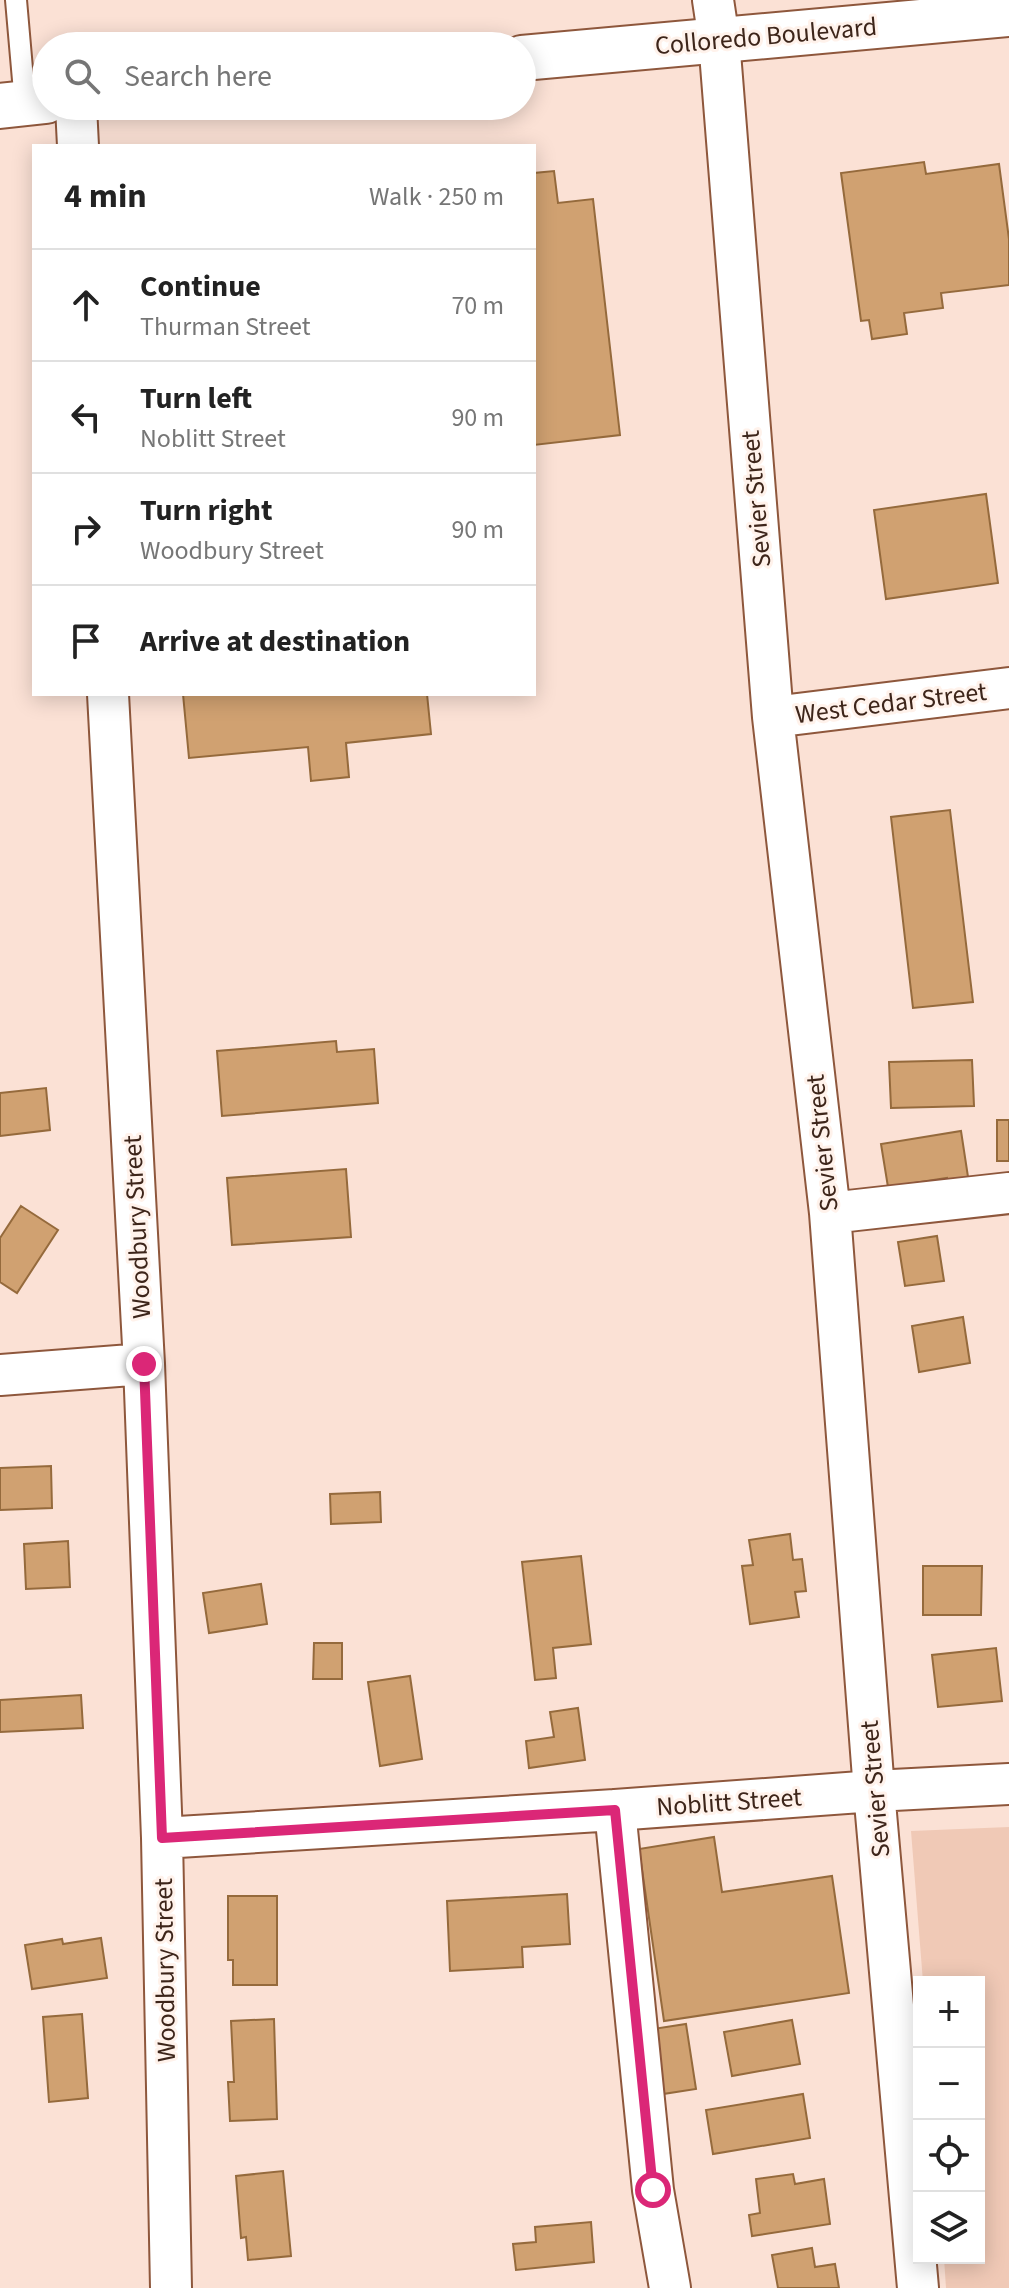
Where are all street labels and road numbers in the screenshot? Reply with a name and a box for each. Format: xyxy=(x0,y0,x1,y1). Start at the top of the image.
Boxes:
street label: Colloredo Boulevard xyxy=(653,8,879,64)
street label: Sevier Street xyxy=(732,429,780,569)
street label: West Cedar Street xyxy=(793,673,989,733)
street label: Sevier Street xyxy=(796,1072,848,1213)
street label: Woodbury Street xyxy=(114,1134,160,1320)
street label: Sevier Street xyxy=(851,1719,899,1859)
street label: Noblitt Street xyxy=(655,1778,803,1826)
street label: Woodbury Street xyxy=(145,1878,185,2062)

